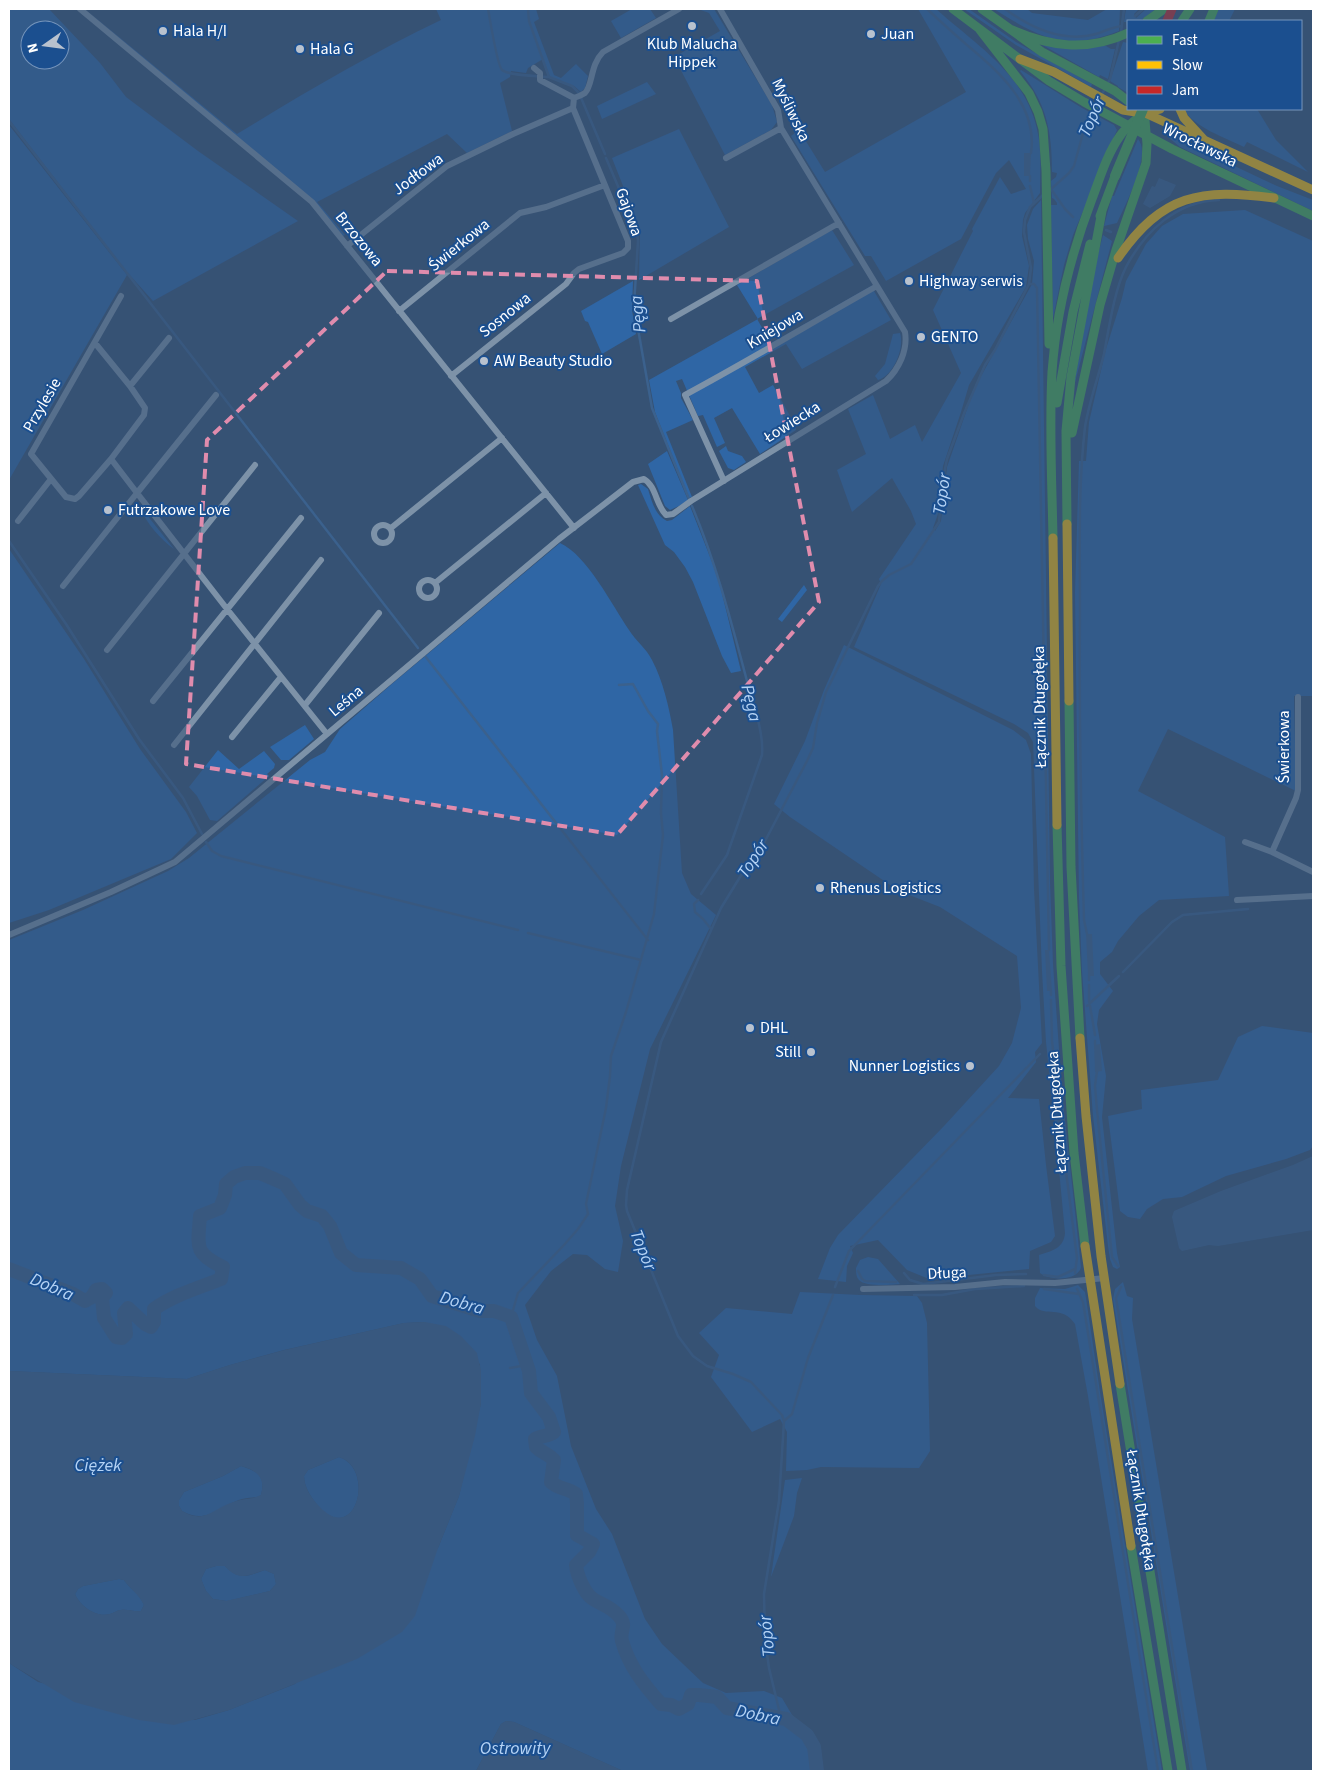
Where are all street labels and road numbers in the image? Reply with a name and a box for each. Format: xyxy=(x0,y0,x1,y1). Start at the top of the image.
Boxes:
street label: Myśliwska xyxy=(766,75,816,145)
street label: Wrocławska xyxy=(1159,117,1241,173)
street label: Jodłowa xyxy=(388,148,448,200)
street label: Gajowa xyxy=(610,185,648,239)
street label: Brzozowa xyxy=(330,207,388,271)
street label: Świerkowa xyxy=(424,213,494,277)
street label: Sosnowa xyxy=(475,287,535,343)
street label: Kniejowa xyxy=(743,304,807,354)
street label: Przylesie xyxy=(18,374,66,436)
street label: Łowiecka xyxy=(759,396,825,449)
street label: Łącznik Długołęka xyxy=(1028,646,1052,769)
street label: Leśna xyxy=(324,680,368,722)
street label: Świerkowa xyxy=(1273,710,1295,784)
street label: Łącznik Długołęka xyxy=(1042,1050,1072,1175)
street label: Długa xyxy=(927,1261,967,1285)
street label: Łącznik Długołęka xyxy=(1120,1447,1161,1572)

